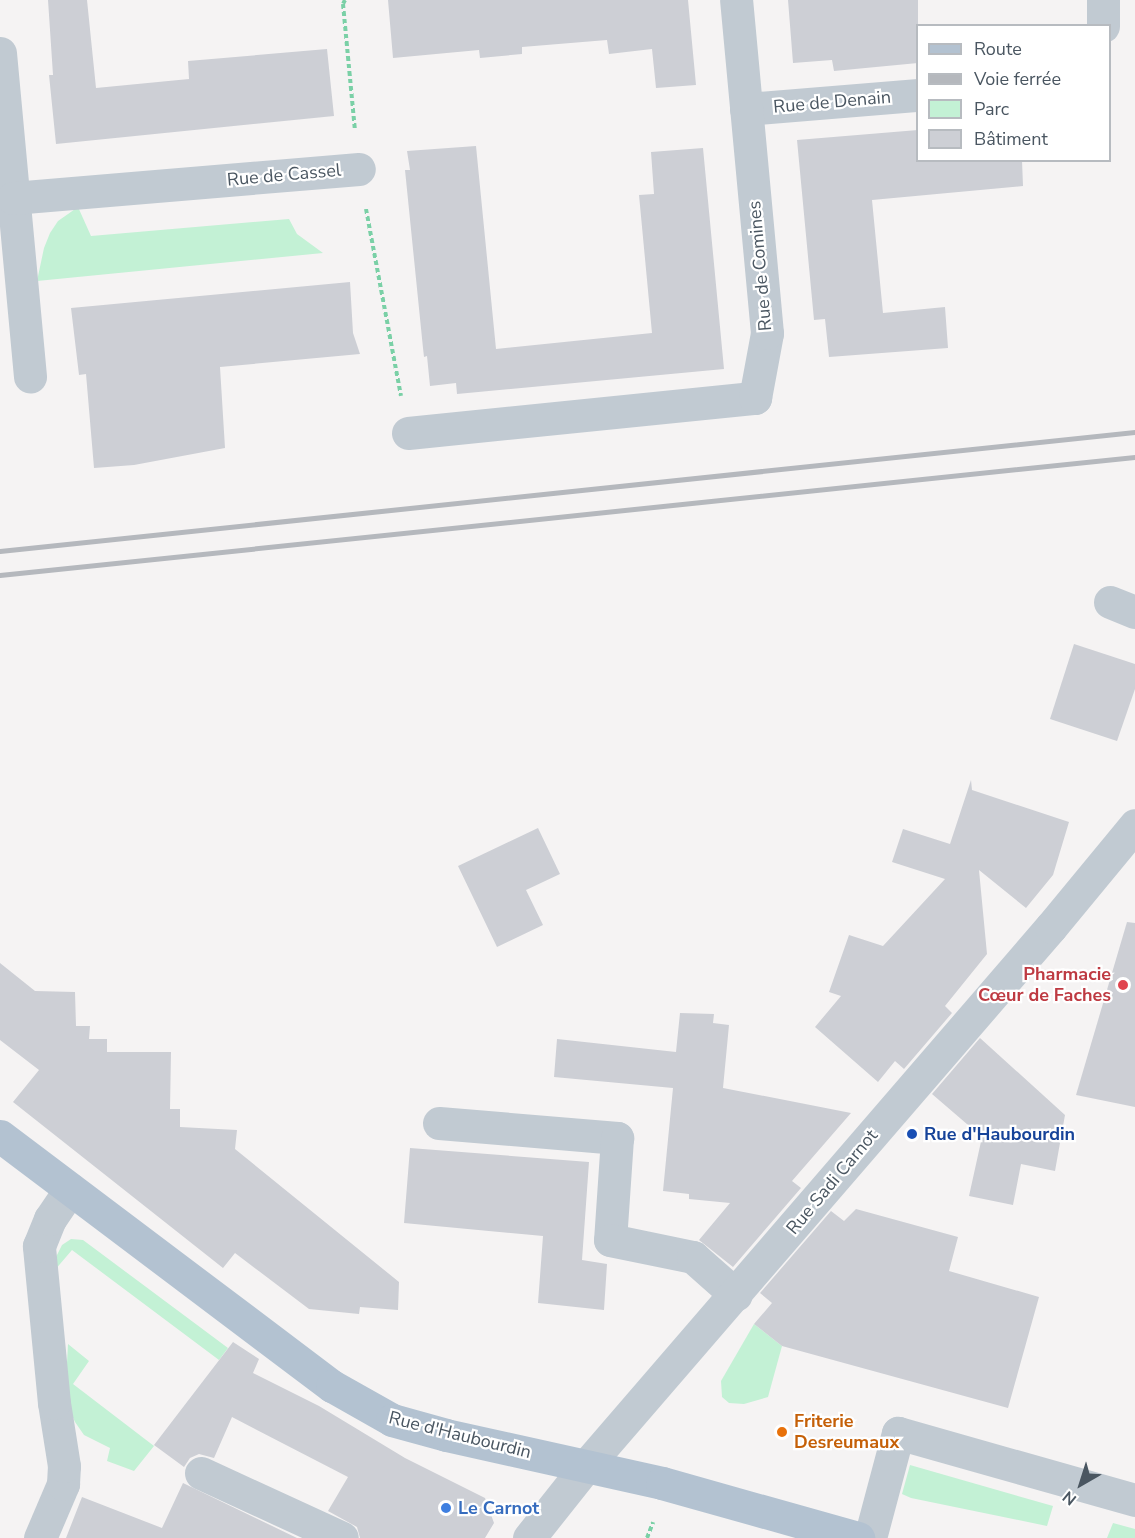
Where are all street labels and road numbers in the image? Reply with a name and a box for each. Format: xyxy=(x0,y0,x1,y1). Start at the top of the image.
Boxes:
street label: Rue de Denain xyxy=(772,86,892,118)
street label: Rue de Cassel xyxy=(226,159,342,191)
street label: Rue de Comines xyxy=(744,200,776,332)
street label: Rue Sadi Carnot xyxy=(782,1125,882,1239)
street label: Rue d'Haubourdin xyxy=(387,1407,533,1463)

